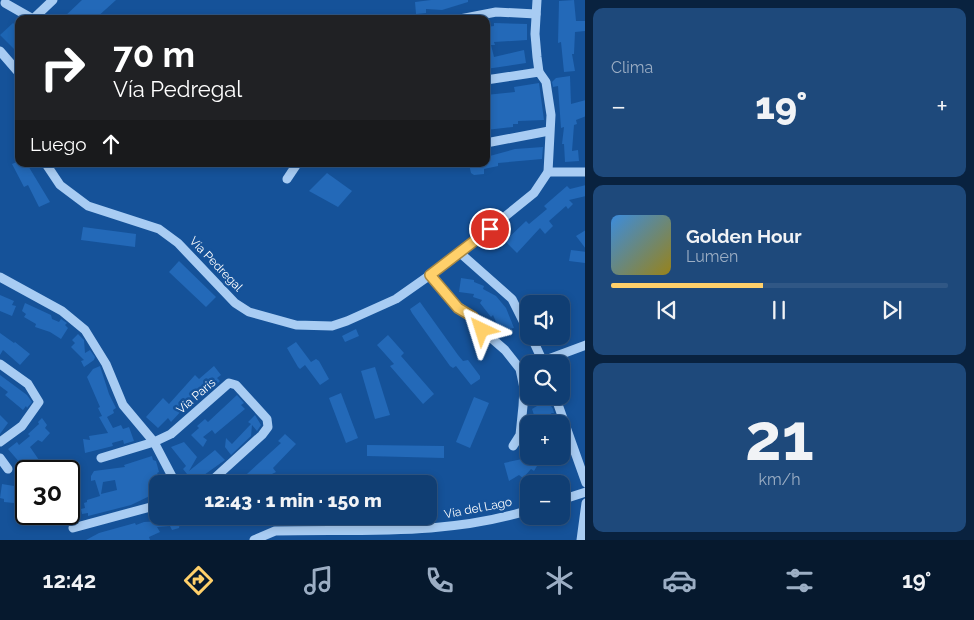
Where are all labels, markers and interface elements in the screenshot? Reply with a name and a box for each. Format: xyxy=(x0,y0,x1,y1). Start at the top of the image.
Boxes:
text: 70 m xyxy=(113,34,195,75)
icon: right xyxy=(30,35,95,100)
text: Clima xyxy=(611,58,653,77)
text: Vía Pedregal xyxy=(113,76,242,102)
text: 19° xyxy=(755,83,807,128)
text: − xyxy=(611,90,626,123)
text: + xyxy=(936,90,948,123)
icon: ahead xyxy=(97,130,125,158)
text: Luego xyxy=(30,133,87,155)
pin xyxy=(469,208,511,250)
icon: arrive xyxy=(476,215,504,243)
text: Golden Hour xyxy=(686,225,802,247)
street label: Vía Pedregal xyxy=(186,234,246,295)
text: Lumen xyxy=(686,247,738,266)
map controls xyxy=(520,295,570,525)
button: sound xyxy=(520,295,570,345)
icon: previous xyxy=(653,296,681,324)
icon: pause xyxy=(765,296,793,324)
icon: next xyxy=(878,296,906,324)
position arrow xyxy=(455,303,507,355)
button: search xyxy=(520,355,570,405)
street label: Vía París xyxy=(174,375,218,417)
text: 21 xyxy=(745,399,814,475)
button: + xyxy=(520,415,570,465)
speed limit sign: 30 xyxy=(15,460,80,525)
text: km/h xyxy=(758,470,801,489)
button: − xyxy=(520,475,570,525)
text: 12:43 · 1 min · 150 m xyxy=(204,489,382,511)
street label: Vía del Lago xyxy=(443,495,513,521)
icon: directions xyxy=(181,563,216,598)
icon: music xyxy=(301,563,336,598)
icon: phone xyxy=(422,563,457,598)
icon: climate xyxy=(542,563,577,598)
icon: car xyxy=(662,563,697,598)
icon: filters xyxy=(782,563,817,598)
text: 12:42 xyxy=(43,567,96,593)
text: 19° xyxy=(902,567,931,593)

